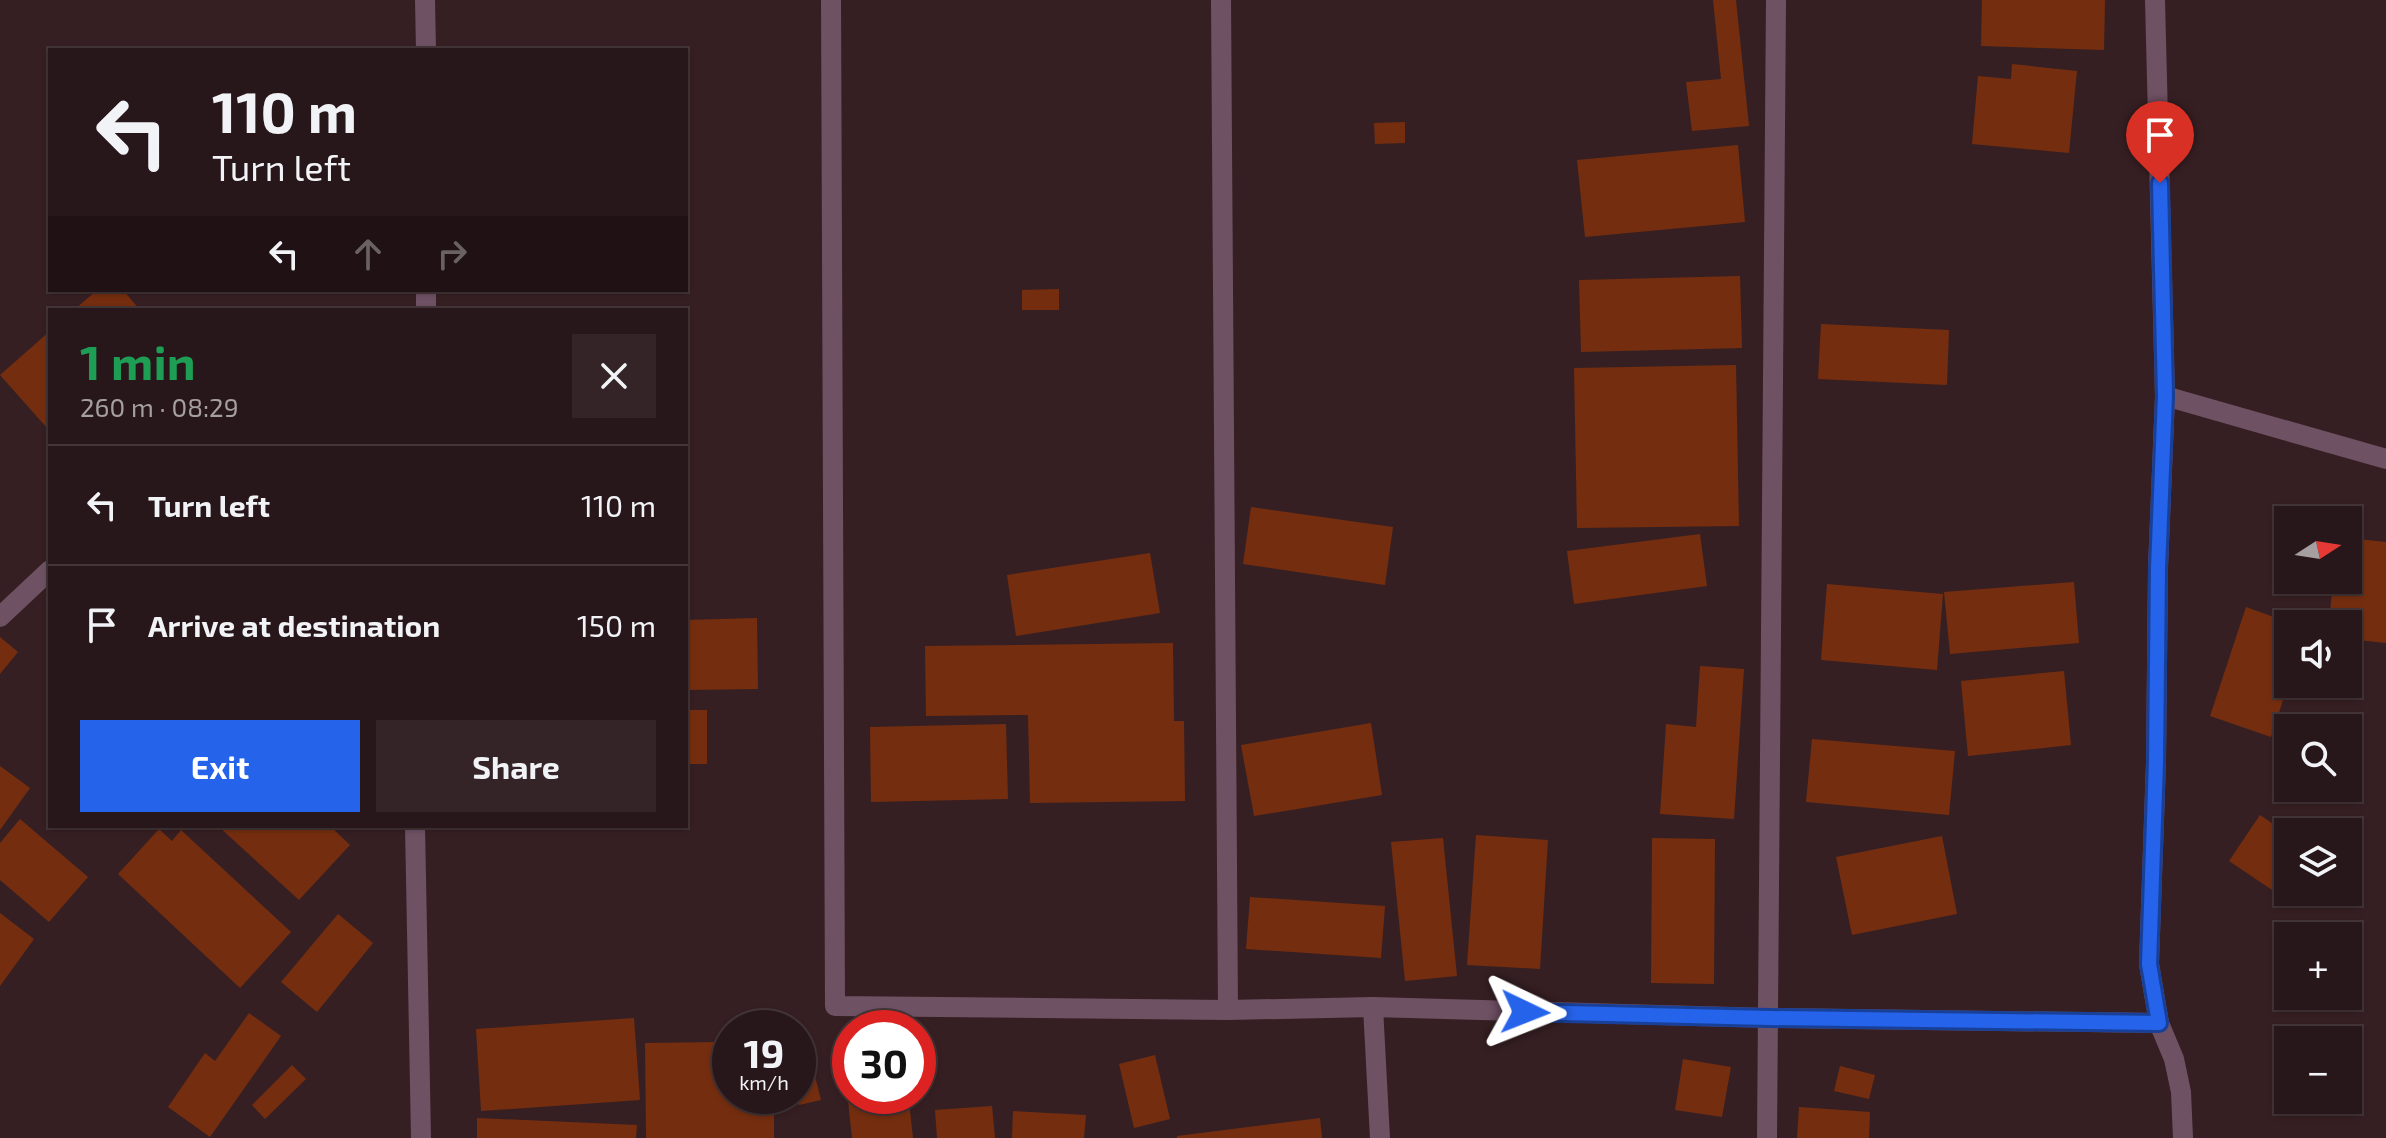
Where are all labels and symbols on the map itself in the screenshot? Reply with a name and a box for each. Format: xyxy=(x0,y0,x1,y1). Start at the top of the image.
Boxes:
pin xyxy=(2126,101,2194,183)
north arrow xyxy=(2274,506,2362,594)
position arrow xyxy=(1483,970,1567,1054)
speed limit sign: 30 xyxy=(832,1010,936,1114)

